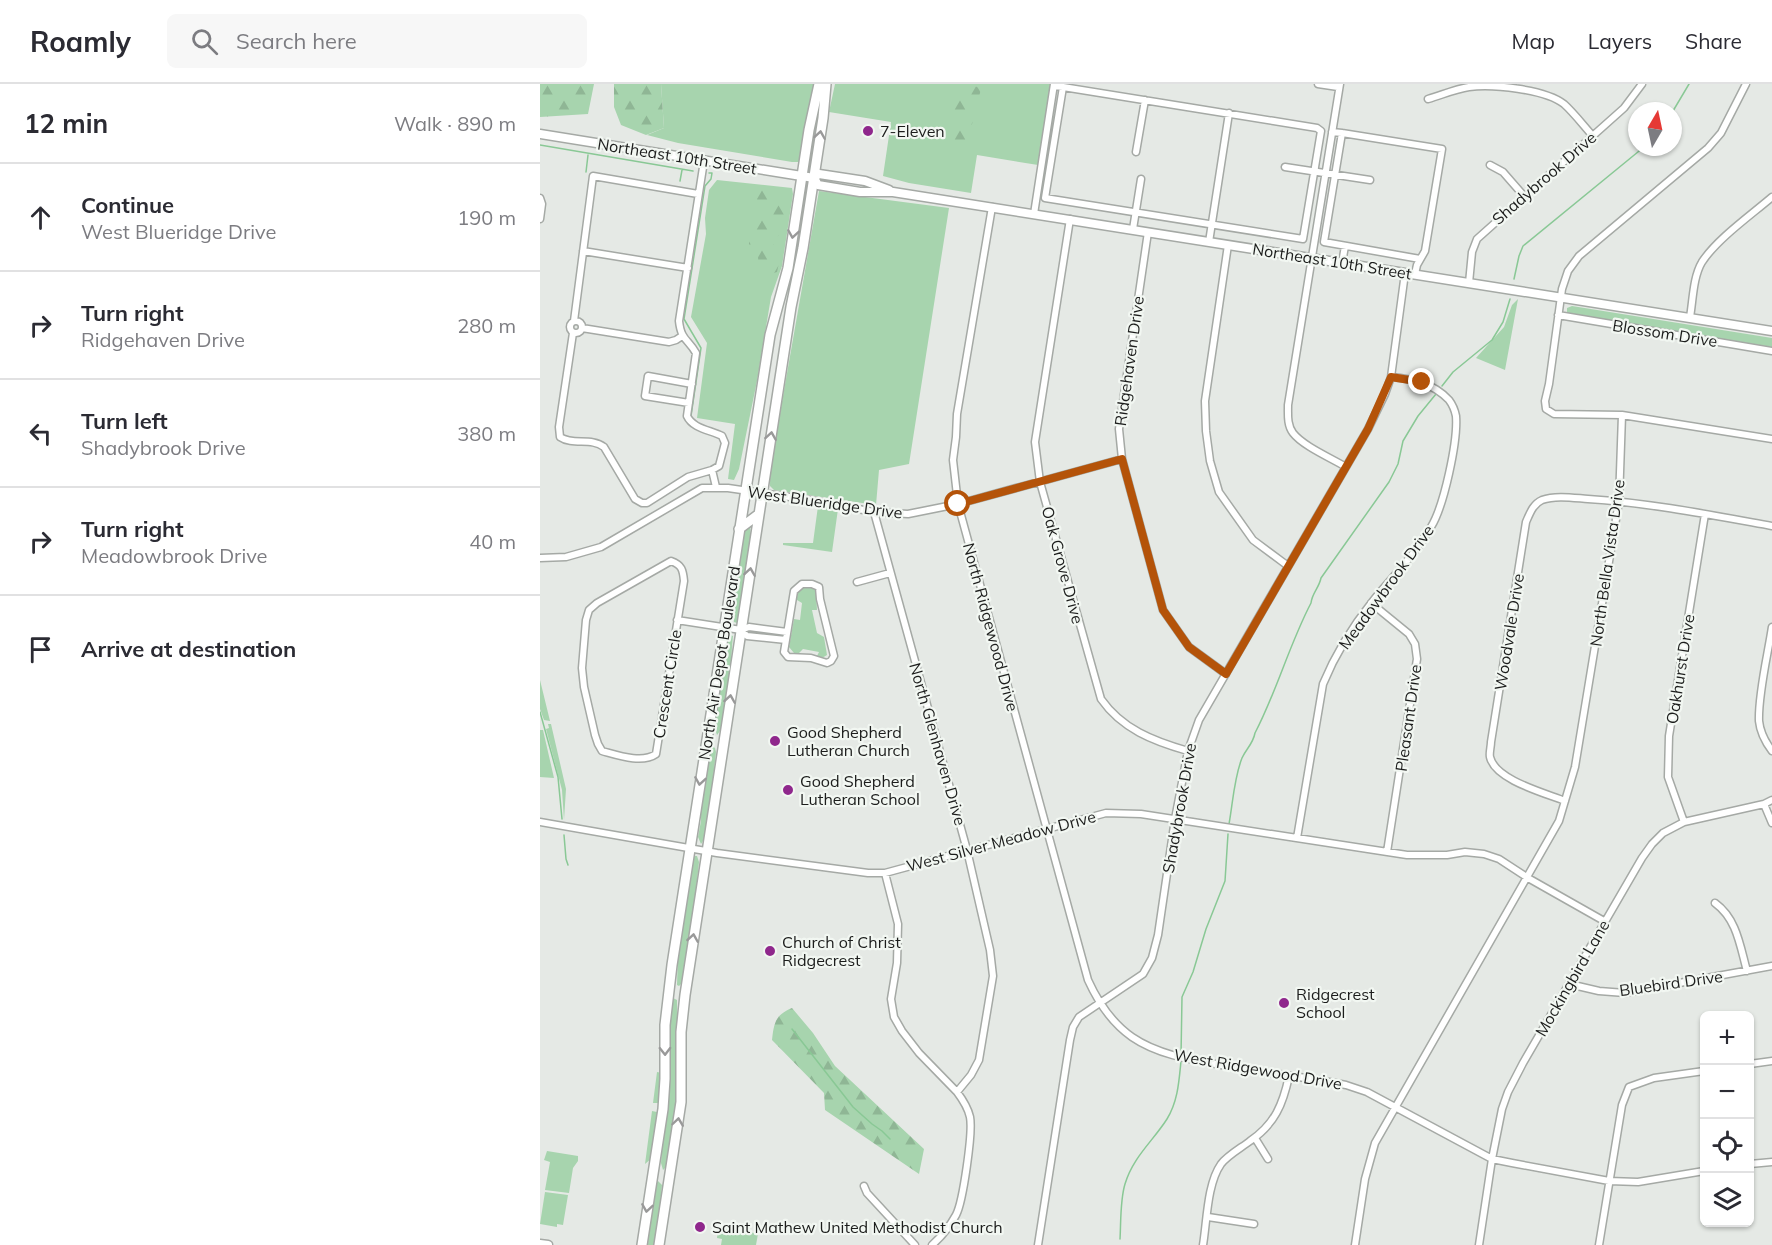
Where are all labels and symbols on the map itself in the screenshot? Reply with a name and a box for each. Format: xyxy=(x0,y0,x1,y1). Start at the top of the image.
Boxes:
north arrow xyxy=(1628,102,1682,156)
place label: 7-Eleven xyxy=(880,121,945,141)
marker: 7-Eleven xyxy=(861,124,875,138)
street label: Shadybrook Drive xyxy=(1488,127,1600,229)
one-way arrow xyxy=(814,130,826,140)
street label: Northeast 10th Street xyxy=(596,134,758,179)
one-way arrow xyxy=(787,229,800,239)
street label: Northeast 10th Street xyxy=(1251,239,1413,284)
street label: Ridgehaven Drive xyxy=(1110,295,1148,427)
street label: Blossom Drive xyxy=(1611,315,1719,351)
route end xyxy=(1408,368,1434,394)
one-way arrow xyxy=(764,431,776,440)
street label: North Bella Vista Drive xyxy=(1585,478,1629,648)
street label: West Blueridge Drive xyxy=(746,481,904,523)
route start xyxy=(944,490,970,516)
street label: Oak Grove Drive xyxy=(1038,504,1088,626)
street label: Meadowbrook Drive xyxy=(1334,521,1438,653)
street label: North Ridgewood Drive xyxy=(959,541,1023,713)
street label: North Air Depot Boulevard xyxy=(694,565,744,761)
one-way arrow xyxy=(743,568,755,577)
street label: Woodvale Drive xyxy=(1490,572,1528,692)
street label: Oakhurst Drive xyxy=(1661,613,1699,725)
street label: Crescent Circle xyxy=(649,628,685,740)
street label: North Glenhaven Drive xyxy=(905,660,971,828)
street label: Pleasant Drive xyxy=(1391,663,1425,773)
one-way arrow xyxy=(723,695,736,705)
place label: Good Shepherd Lutheran Church xyxy=(787,722,910,760)
marker: Good Shepherd Lutheran Church xyxy=(768,734,782,748)
street label: Shadybrook Drive xyxy=(1158,741,1200,875)
place label: Good Shepherd Lutheran School xyxy=(800,771,920,809)
one-way arrow xyxy=(695,777,707,786)
marker: Good Shepherd Lutheran School xyxy=(781,783,795,797)
street label: West Silver Meadow Drive xyxy=(904,806,1098,876)
street label: Mockingbird Lane xyxy=(1531,916,1613,1040)
place label: Church of Christ Ridgecrest xyxy=(782,932,901,970)
one-way arrow xyxy=(687,933,699,942)
marker: Church of Christ Ridgecrest xyxy=(763,944,777,958)
street label: Bluebird Drive xyxy=(1618,966,1724,1000)
place label: Ridgecrest School xyxy=(1296,984,1375,1022)
marker: Ridgecrest School xyxy=(1277,996,1291,1010)
street label: West Ridgewood Drive xyxy=(1172,1044,1344,1094)
one-way arrow xyxy=(659,1047,671,1056)
one-way arrow xyxy=(671,1118,683,1127)
one-way arrow xyxy=(642,1203,654,1213)
place label: Saint Mathew United Methodist Church xyxy=(712,1217,1003,1237)
marker: Saint Mathew United Methodist Church xyxy=(693,1220,707,1234)

